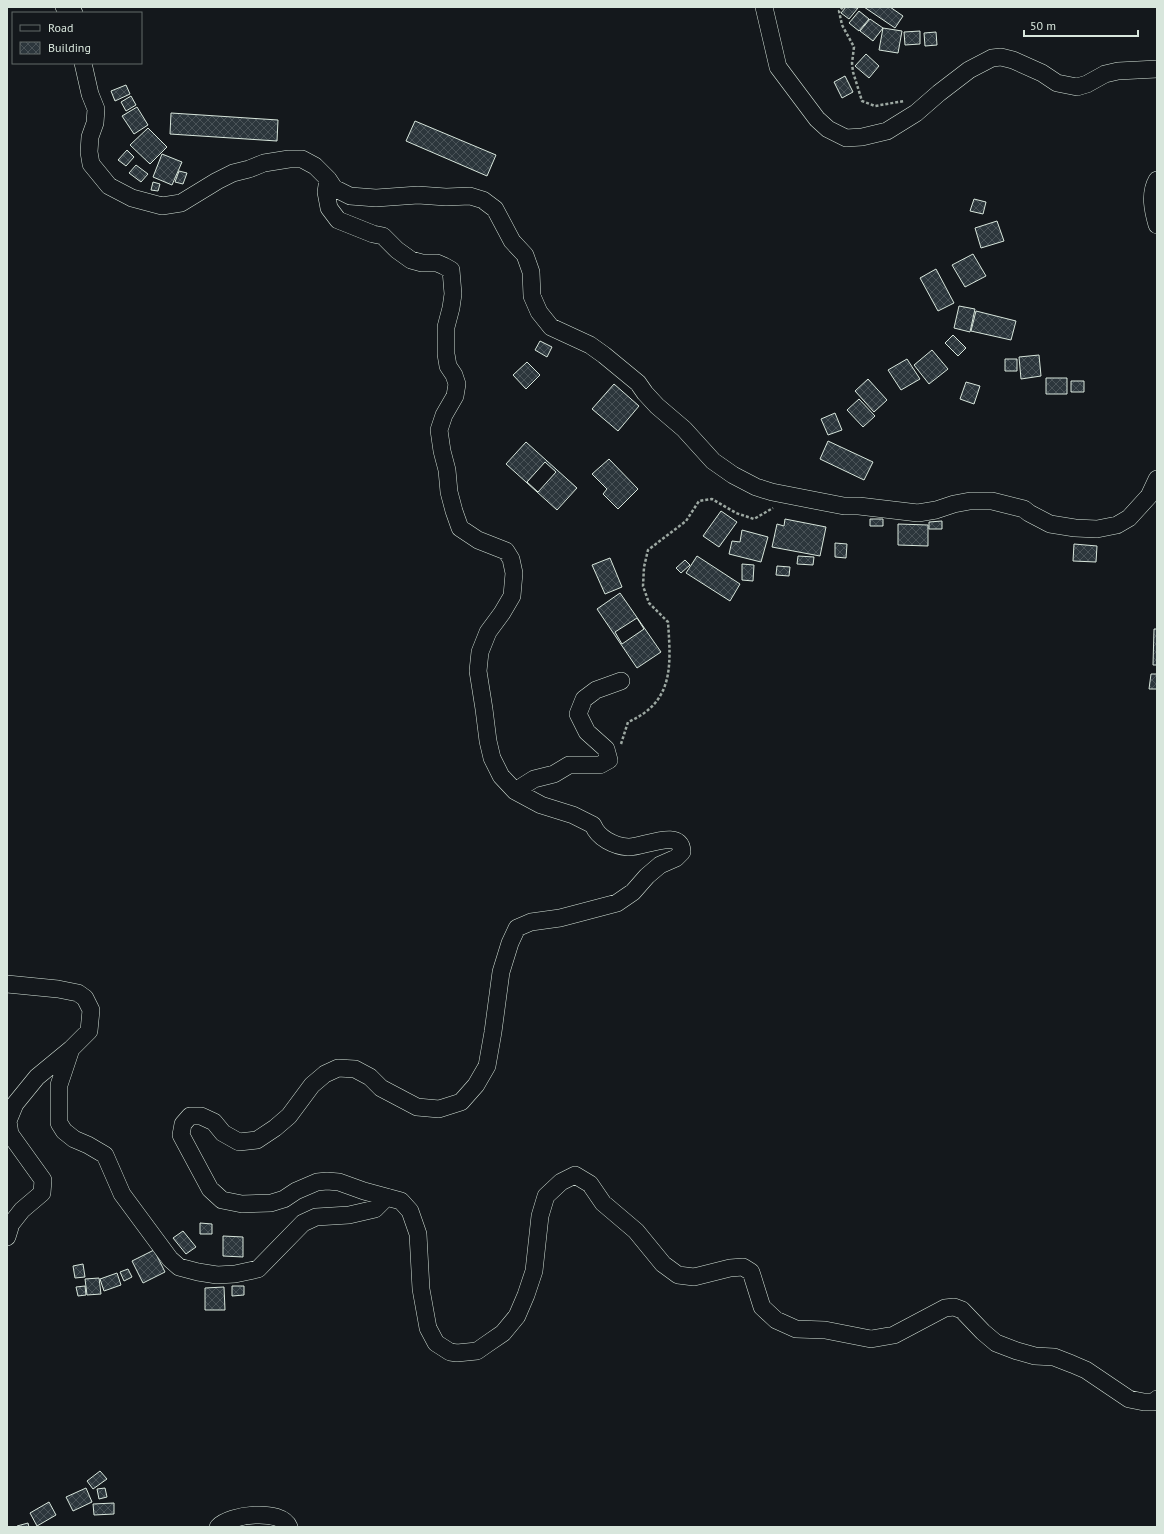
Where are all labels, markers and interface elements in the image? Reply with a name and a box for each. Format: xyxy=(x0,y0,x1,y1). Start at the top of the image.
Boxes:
legend xyxy=(12,12,142,64)
scale bar xyxy=(1024,12,1138,38)
text: 50 m xyxy=(1030,18,1056,33)
text: Road xyxy=(48,20,73,35)
text: Building xyxy=(48,40,91,55)

